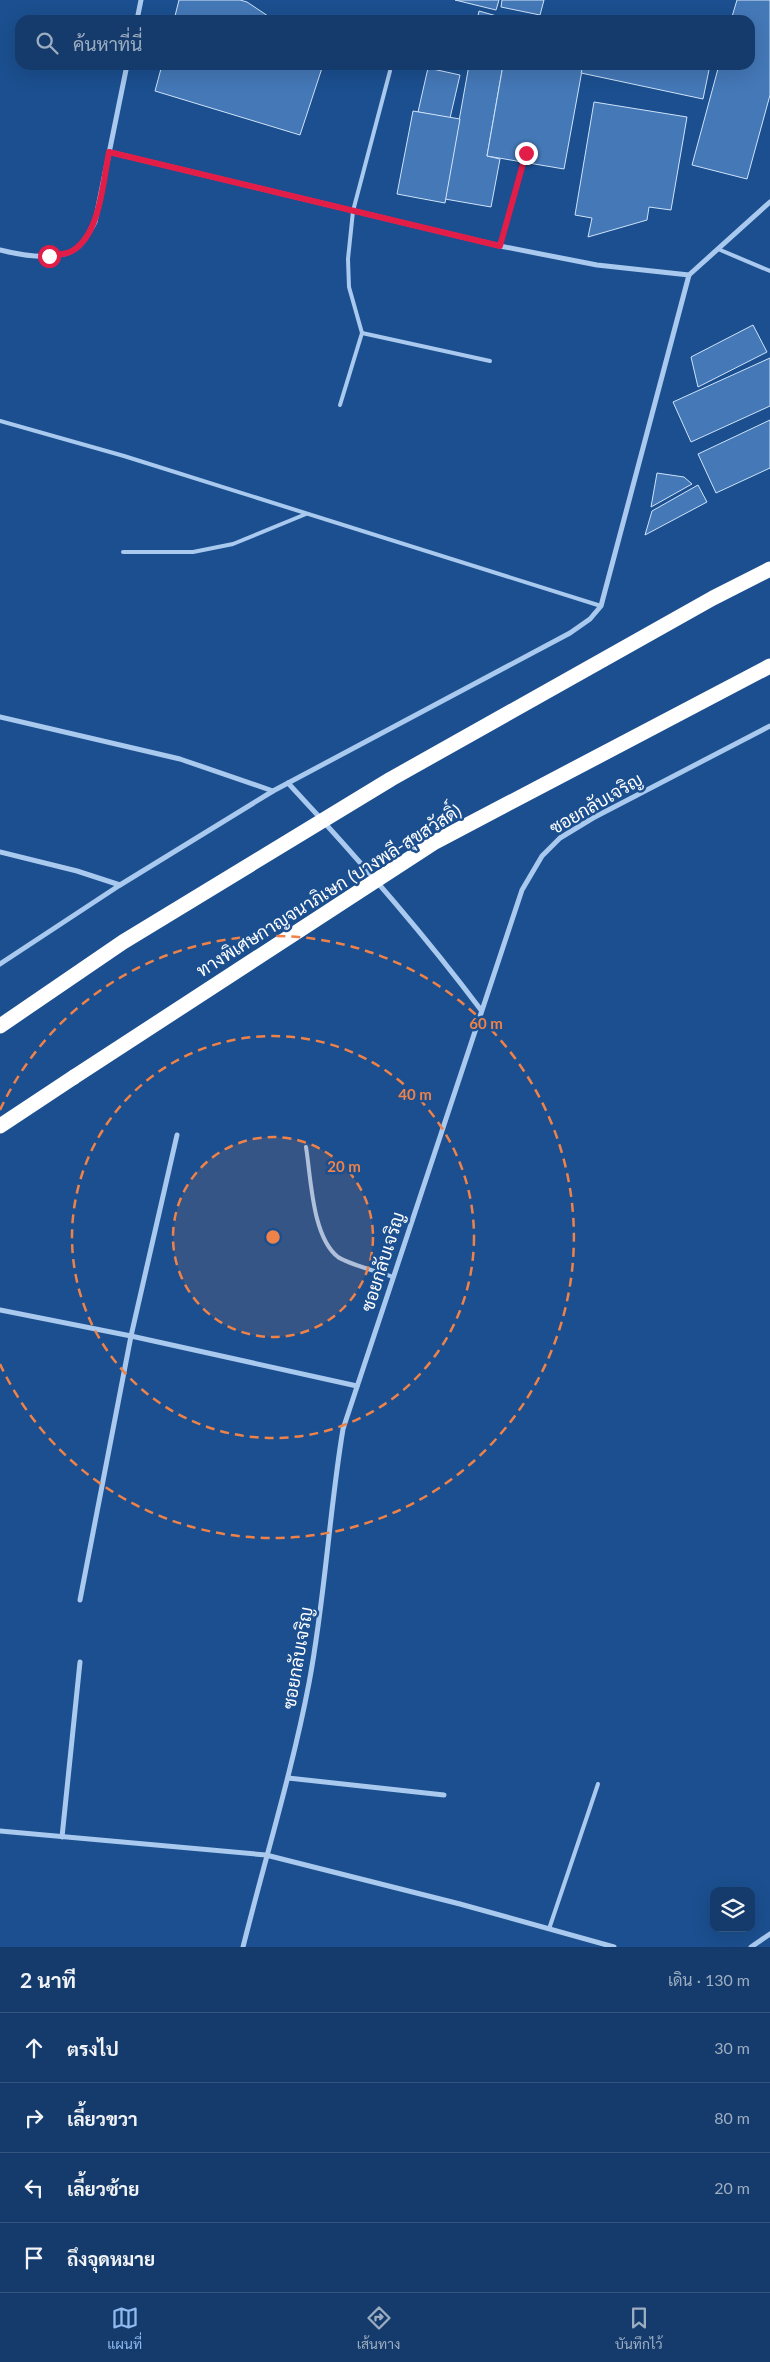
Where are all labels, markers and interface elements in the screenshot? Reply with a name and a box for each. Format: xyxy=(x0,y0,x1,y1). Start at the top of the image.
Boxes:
search box xyxy=(15,15,755,70)
icon: search xyxy=(33,29,61,57)
text: ค้นหาที่นี่ xyxy=(73,32,142,55)
route end xyxy=(515,142,538,165)
route start xyxy=(38,245,61,268)
street label: ซอยกลับเจริญ xyxy=(545,768,646,839)
street label: ทางพิเศษกาญจนาภิเษก (บางพลี-สุขสวัสดิ์) xyxy=(190,796,466,983)
text: 60 m xyxy=(469,1014,503,1032)
text: 40 m xyxy=(398,1085,432,1103)
text: 20 m xyxy=(327,1157,361,1175)
street label: ซอยกลับเจริญ xyxy=(356,1209,409,1315)
centre of rings xyxy=(264,1228,282,1246)
street label: ซอยกลับเจริญ xyxy=(277,1605,318,1711)
map controls xyxy=(710,1887,755,1932)
button: layers xyxy=(710,1887,755,1932)
text: 2 นาที xyxy=(20,1967,76,1992)
text: เดิน · 130 m xyxy=(668,1970,750,1989)
icon: ahead xyxy=(20,2034,48,2062)
text: ตรงไป xyxy=(67,2037,119,2060)
text: 30 m xyxy=(714,2038,750,2057)
icon: right xyxy=(20,2104,48,2132)
text: เลี้ยวขวา xyxy=(67,2107,138,2130)
text: 80 m xyxy=(714,2108,750,2127)
icon: left xyxy=(20,2174,48,2202)
text: เลี้ยวซ้าย xyxy=(67,2177,139,2200)
text: 20 m xyxy=(714,2178,750,2197)
icon: arrive xyxy=(20,2244,48,2272)
text: ถึงจุดหมาย xyxy=(67,2247,155,2270)
tab: แผนที่ xyxy=(107,2304,142,2352)
tab: เส้นทาง xyxy=(357,2304,400,2352)
tab: บันทึกไว้ xyxy=(615,2304,663,2352)

